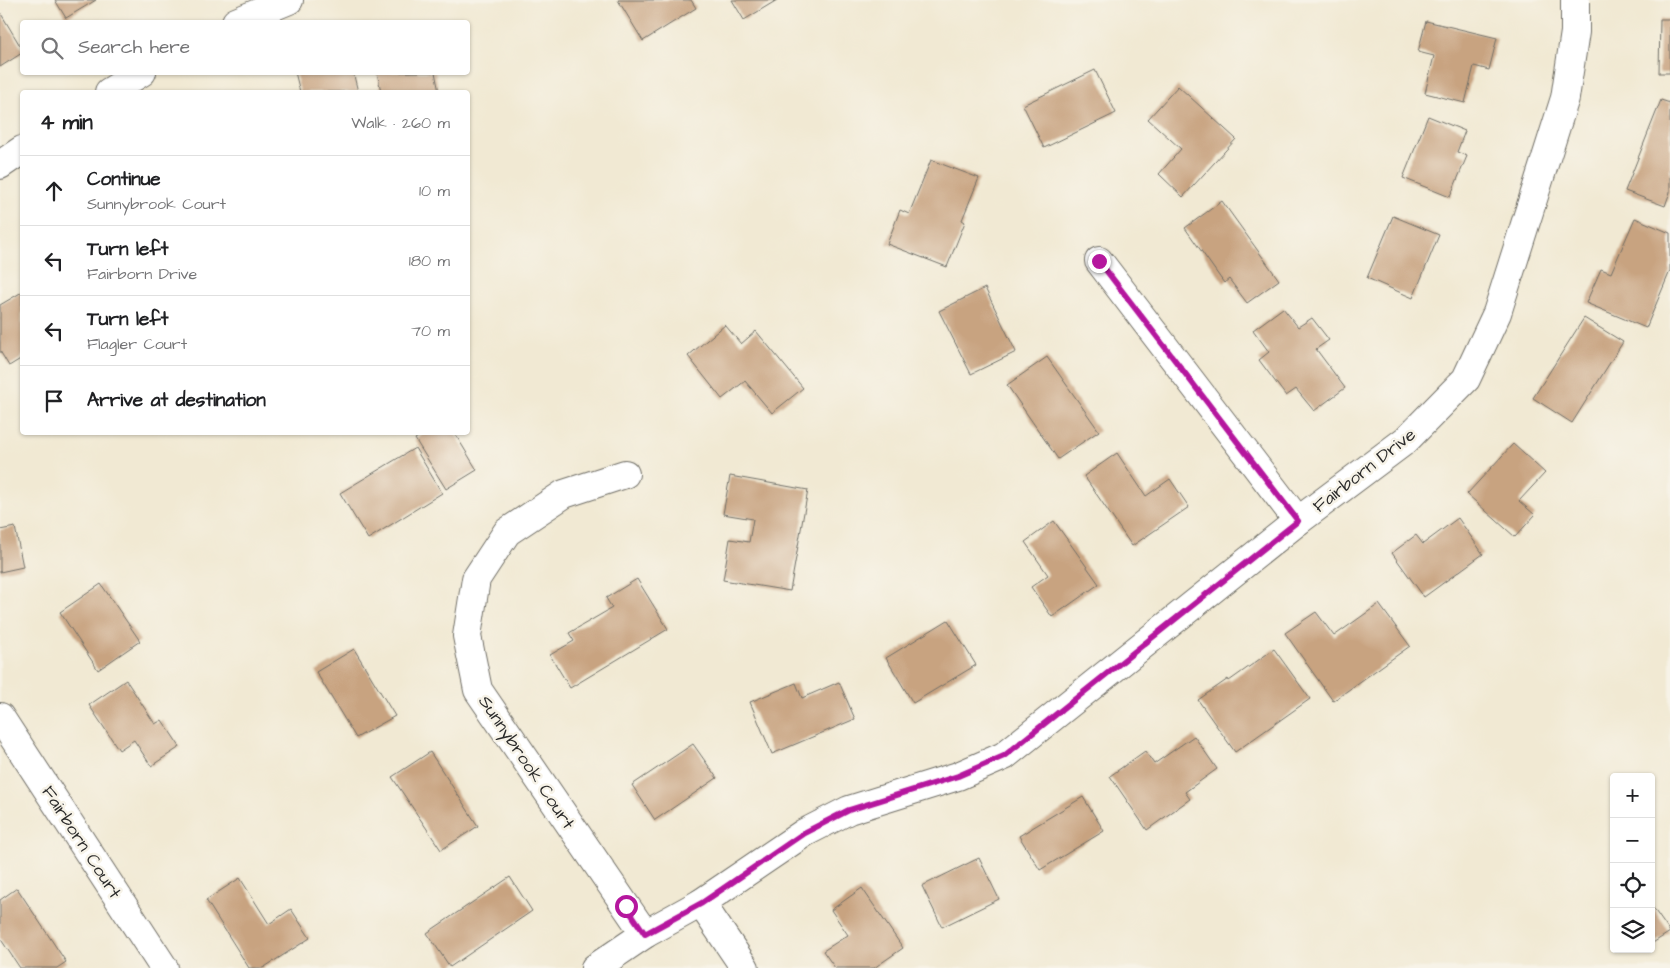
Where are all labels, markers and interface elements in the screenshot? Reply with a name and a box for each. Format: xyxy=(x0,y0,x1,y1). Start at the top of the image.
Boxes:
search box xyxy=(20,20,470,75)
icon: search xyxy=(38,34,66,62)
text: Search here xyxy=(78,34,190,61)
text: 4 min xyxy=(40,108,93,137)
text: Walk · 260 m xyxy=(351,112,450,134)
text: Continue xyxy=(87,166,161,193)
icon: ahead xyxy=(40,177,68,205)
text: 10 m xyxy=(419,180,450,202)
text: Sunnybrook Court xyxy=(87,193,226,215)
text: Turn left xyxy=(87,236,168,263)
icon: left xyxy=(40,247,68,275)
text: 180 m xyxy=(409,250,450,272)
route end xyxy=(1088,250,1111,273)
text: Fairborn Drive xyxy=(87,263,197,285)
text: Turn left xyxy=(87,306,168,333)
icon: left xyxy=(40,317,68,345)
text: 70 m xyxy=(411,320,450,342)
text: Flagler Court xyxy=(87,333,187,355)
icon: arrive xyxy=(40,387,68,415)
text: Arrive at destination xyxy=(87,387,266,414)
street label: Fairborn Drive xyxy=(1308,422,1421,518)
street label: Sunnybrook Court xyxy=(472,690,581,835)
map controls xyxy=(1610,773,1655,953)
button: + xyxy=(1610,773,1655,818)
street label: Fairborn Court xyxy=(36,781,128,904)
button: − xyxy=(1610,818,1655,863)
button: locate xyxy=(1610,863,1655,908)
route start xyxy=(615,895,638,918)
button: layers xyxy=(1610,908,1655,953)

